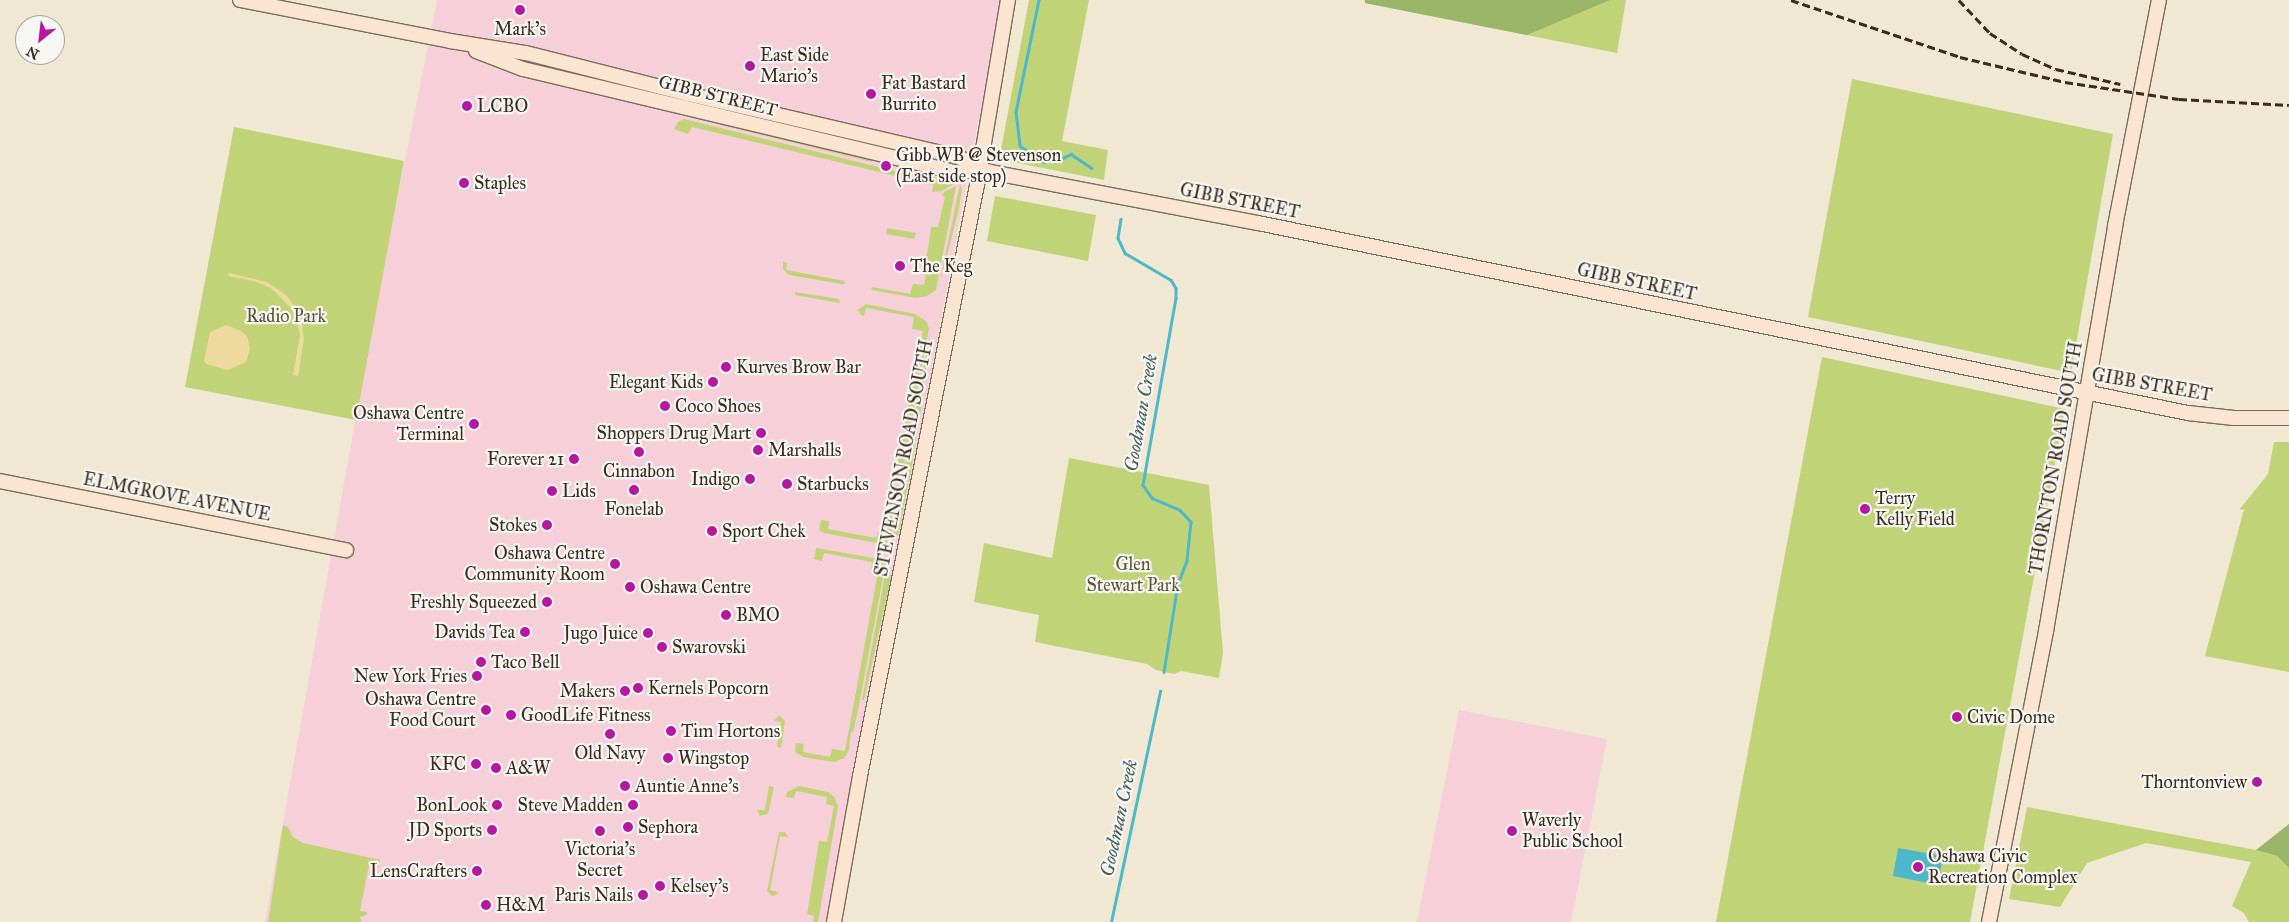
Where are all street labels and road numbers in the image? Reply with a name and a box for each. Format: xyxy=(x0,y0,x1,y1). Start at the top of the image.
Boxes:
street label: GIBB STREET xyxy=(656,71,780,121)
street label: GIBB STREET xyxy=(1178,179,1302,223)
street label: GIBB STREET xyxy=(1575,259,1699,305)
street label: STEVENSON ROAD SOUTH xyxy=(870,338,938,578)
street label: THORNTON ROAD SOUTH xyxy=(2025,340,2087,576)
street label: GIBB STREET xyxy=(2090,364,2214,406)
street label: ELMGROVE AVENUE xyxy=(81,468,273,526)

